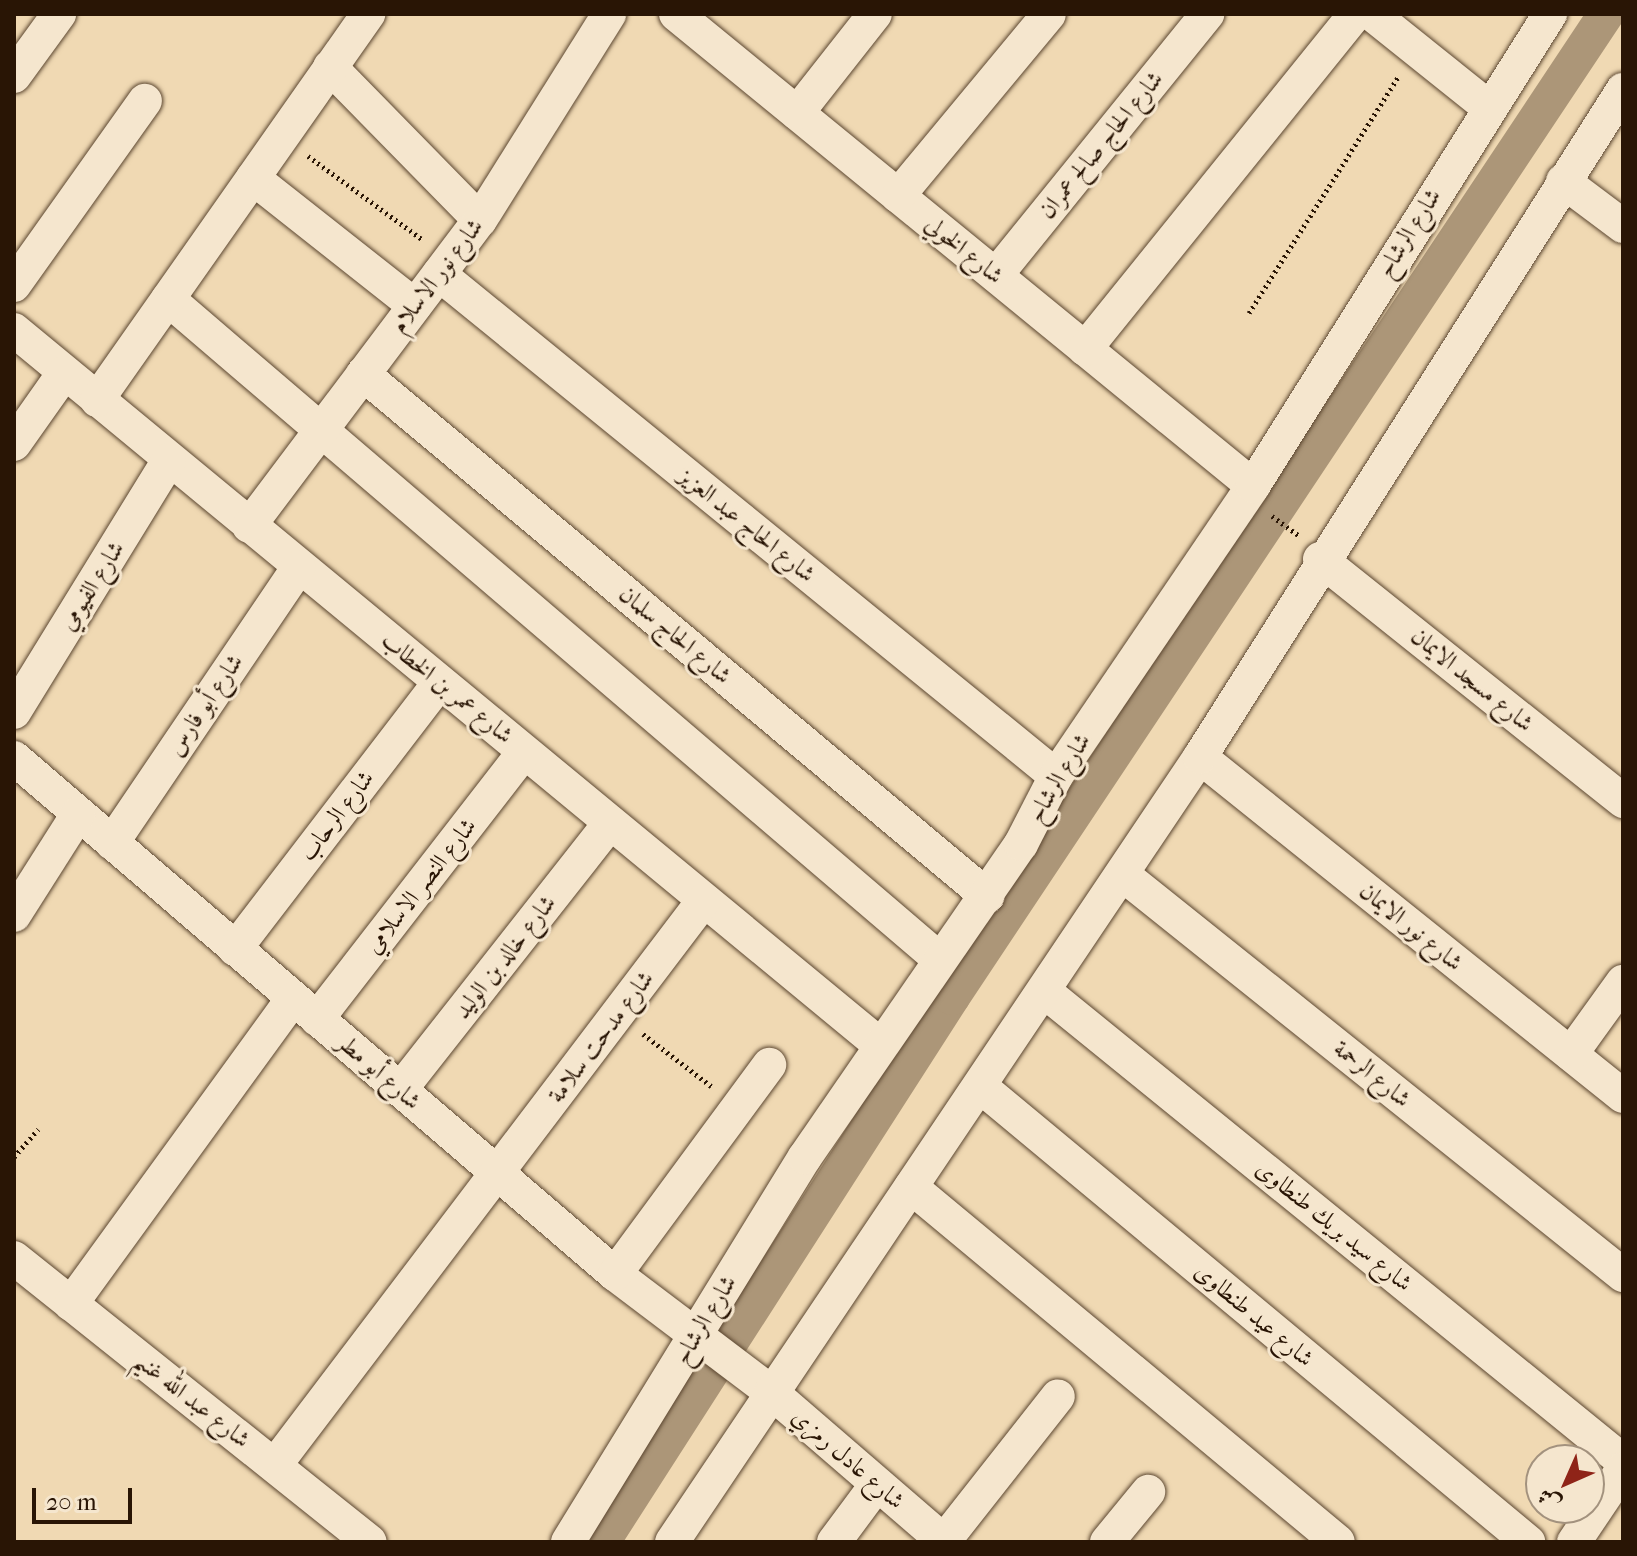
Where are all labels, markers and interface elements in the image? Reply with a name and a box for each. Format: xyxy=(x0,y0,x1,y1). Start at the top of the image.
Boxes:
street label: شارع الحاج صالح عمران xyxy=(1033,65,1169,225)
street label: شارع الرشاح xyxy=(1371,183,1447,283)
street label: شارع الخولي xyxy=(919,210,1009,290)
street label: شارع نور الاسلام xyxy=(385,213,489,339)
street label: شارع الحاج عبد العزيز xyxy=(673,461,821,589)
street label: شارع الفيومي xyxy=(53,536,131,636)
street label: شارع الحاج سلمان xyxy=(613,580,737,690)
street label: شارع مسجد الايمان xyxy=(1405,622,1539,738)
street label: شارع عمر بن الخطاب xyxy=(375,626,519,750)
street label: شارع أبو فارس xyxy=(161,649,249,761)
street label: شارع الرشاح xyxy=(1021,728,1097,828)
street label: شارع الرحاب xyxy=(293,765,381,867)
street label: شارع النصر الاسلامي xyxy=(359,812,483,960)
street label: شارع نور الايمان xyxy=(1353,877,1469,977)
street label: شارع خالد بن الوليد xyxy=(448,889,562,1025)
street label: شارع مدحت سلامة xyxy=(542,965,660,1109)
street label: شارع أبو مطر xyxy=(331,1028,427,1116)
street label: شارع الرحمة xyxy=(1328,1034,1416,1114)
street label: شارع سيد بريك طنطاوى xyxy=(1250,1154,1418,1298)
street label: شارع عيد طنطاوى xyxy=(1189,1257,1319,1373)
street label: شارع الرشاح xyxy=(667,1270,743,1370)
street label: شارع عبد الله غنيم xyxy=(128,1346,256,1454)
street label: شارع عادل رمزي xyxy=(786,1402,910,1516)
north arrow xyxy=(1525,1444,1605,1524)
scale bar xyxy=(36,1472,136,1522)
text: ش xyxy=(1533,1483,1566,1516)
text: 20 m xyxy=(46,1488,97,1516)

